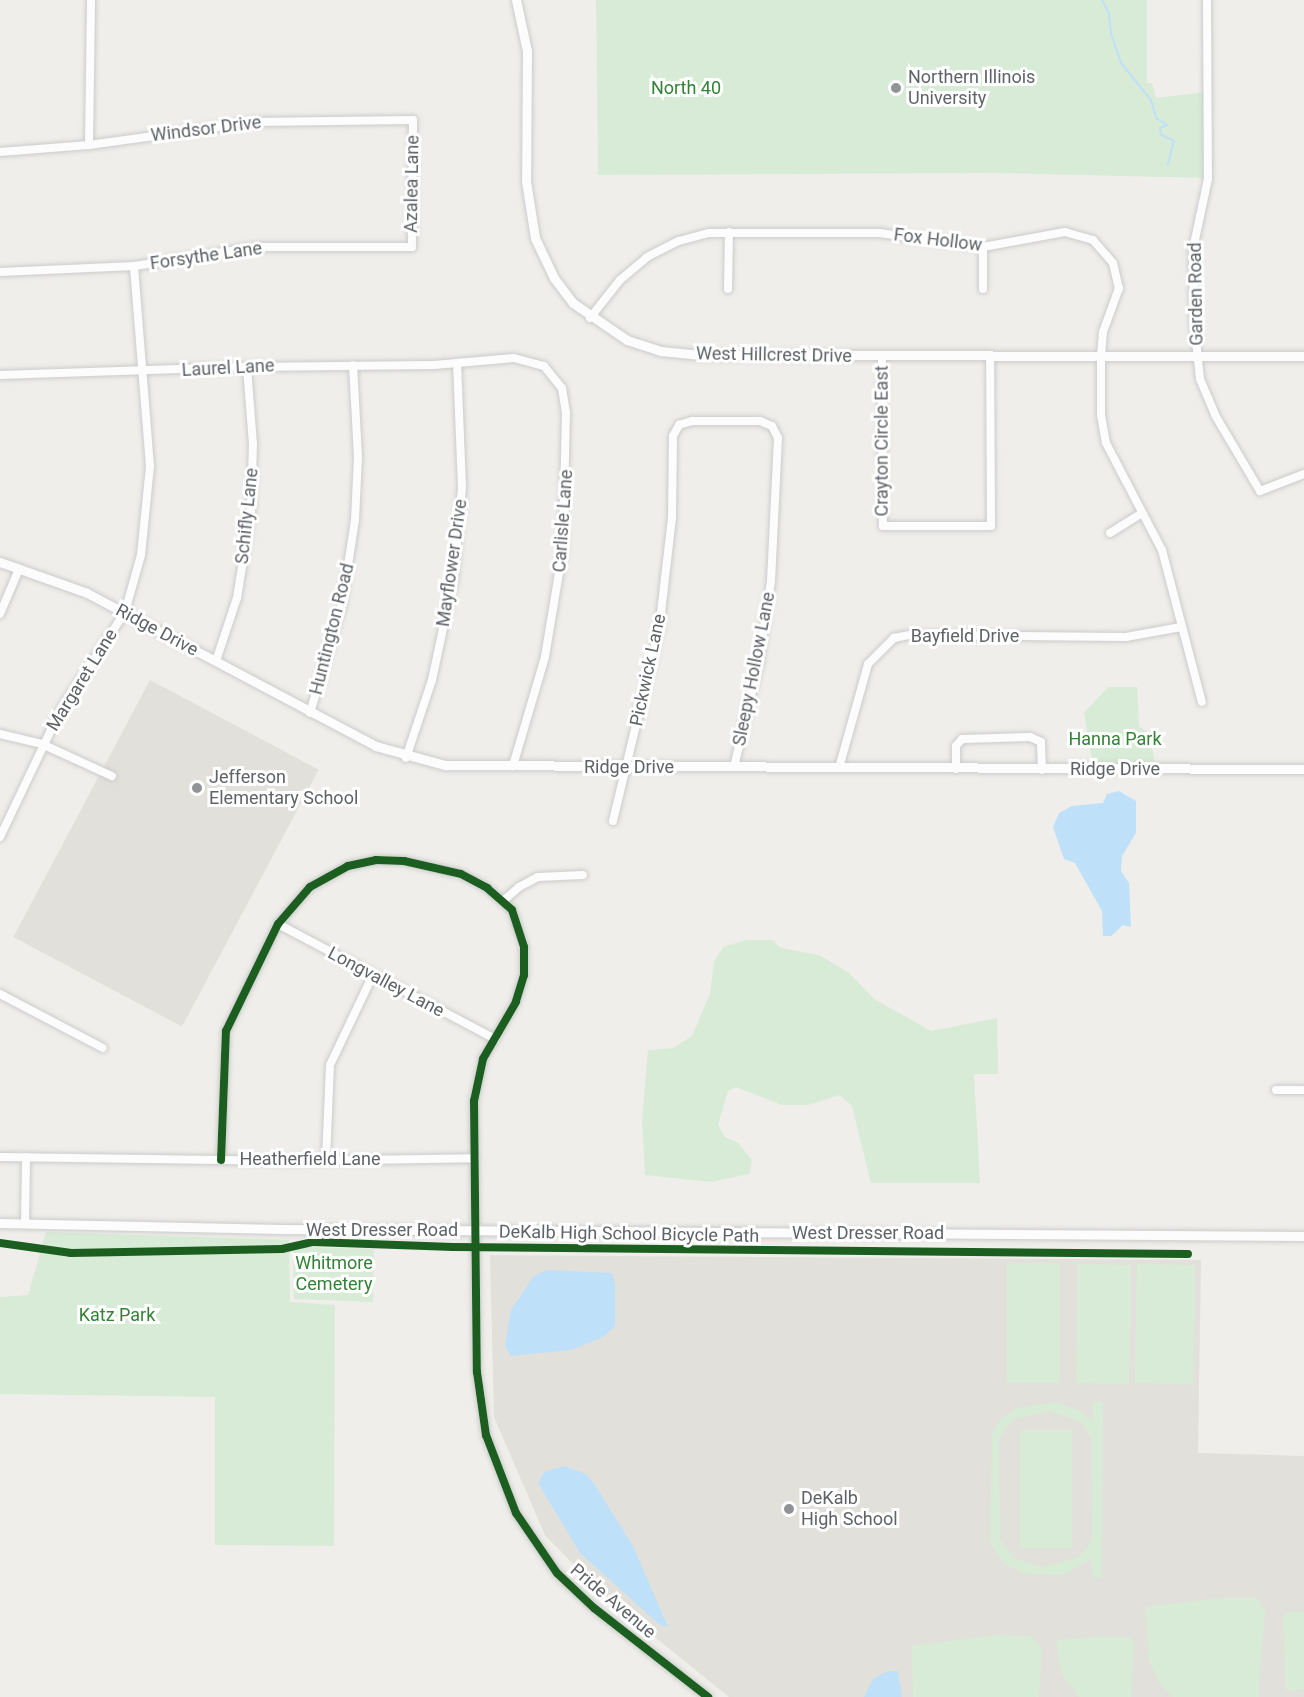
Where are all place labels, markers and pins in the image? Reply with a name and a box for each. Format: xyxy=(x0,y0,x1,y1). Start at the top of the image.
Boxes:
place label: Northern Illinois University xyxy=(908,67,1035,110)
marker: Northern Illinois University xyxy=(889,81,903,95)
place label: Jefferson Elementary School xyxy=(209,767,358,810)
marker: Jefferson Elementary School xyxy=(190,781,204,795)
place label: DeKalb High School xyxy=(801,1488,898,1530)
marker: DeKalb High School xyxy=(782,1502,796,1516)

